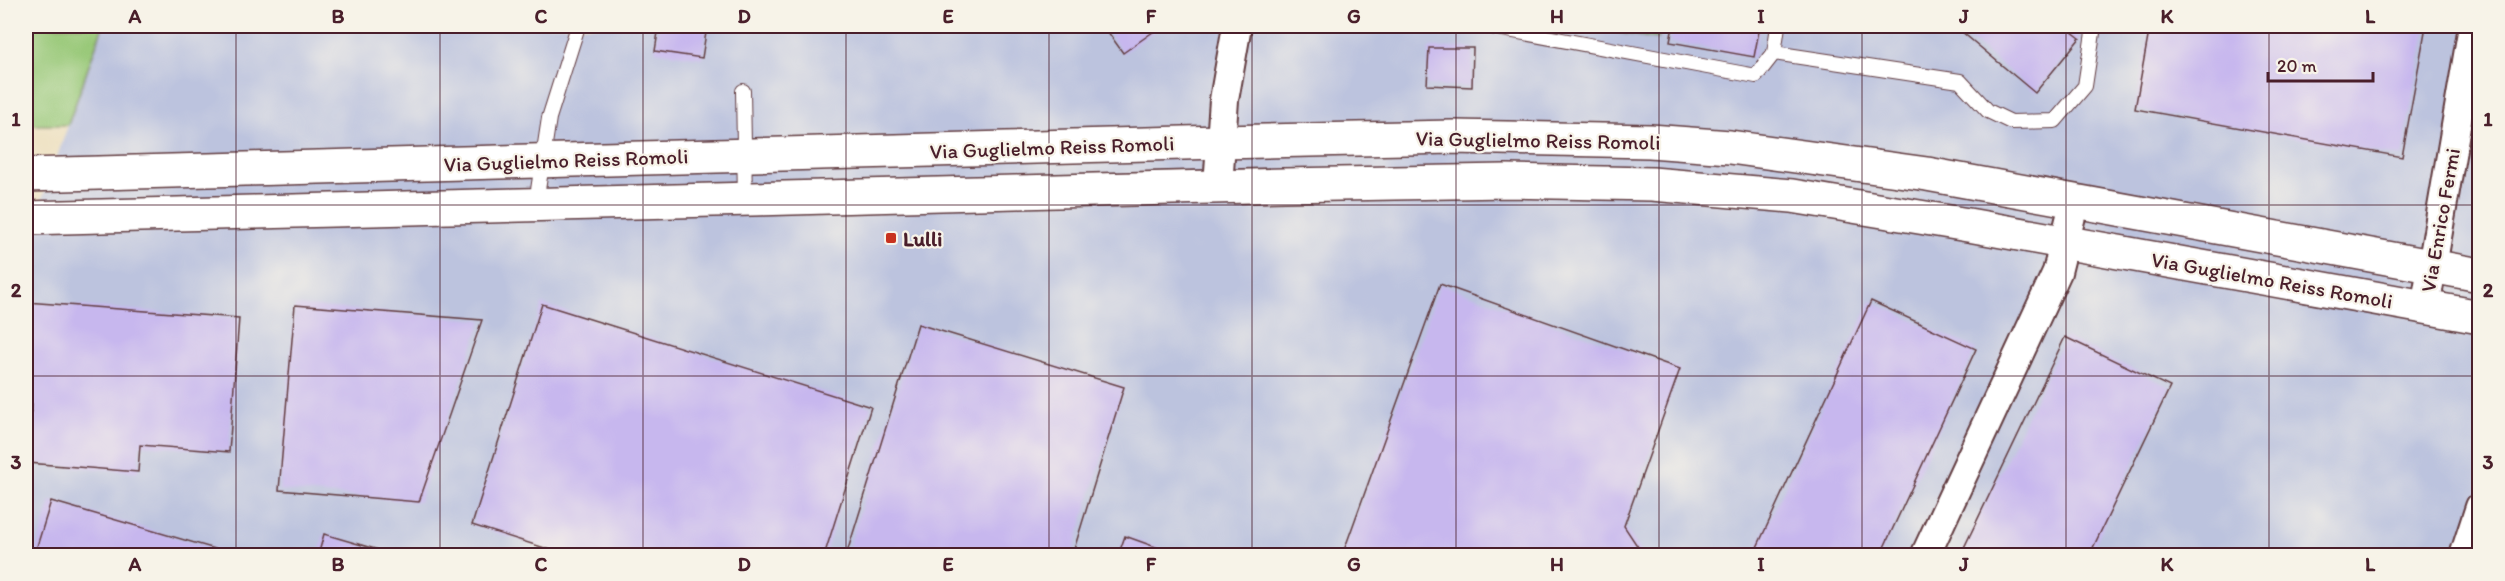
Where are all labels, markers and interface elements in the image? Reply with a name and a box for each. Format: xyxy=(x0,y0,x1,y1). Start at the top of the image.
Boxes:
text: A xyxy=(128,4,142,28)
text: B xyxy=(332,4,345,28)
text: C xyxy=(535,4,548,28)
text: D xyxy=(737,4,751,28)
text: E xyxy=(942,4,954,28)
text: F xyxy=(1146,4,1157,28)
text: G xyxy=(1347,4,1361,28)
text: H xyxy=(1550,4,1564,28)
text: I xyxy=(1757,4,1765,28)
text: J xyxy=(1958,4,1969,28)
text: K xyxy=(2161,4,2175,28)
text: L xyxy=(2365,4,2376,28)
scale bar xyxy=(2268,45,2373,83)
text: 20 m xyxy=(2277,55,2317,77)
text: 1 xyxy=(11,107,21,131)
text: 1 xyxy=(2483,107,2493,131)
street label: Via Guglielmo Reiss Romoli xyxy=(1415,125,1661,155)
street label: Via Guglielmo Reiss Romoli xyxy=(929,130,1175,164)
street label: Via Guglielmo Reiss Romoli xyxy=(443,143,689,177)
street label: Via Enrico Fermi xyxy=(2415,146,2465,294)
place label: Lulli xyxy=(903,226,942,251)
marker: Lulli xyxy=(884,231,898,245)
street label: Via Guglielmo Reiss Romoli xyxy=(2149,246,2395,314)
text: 2 xyxy=(11,278,22,302)
text: 2 xyxy=(2483,278,2494,302)
text: 3 xyxy=(11,450,22,474)
text: 3 xyxy=(2483,450,2494,474)
text: A xyxy=(128,552,142,576)
text: B xyxy=(332,552,345,576)
text: C xyxy=(535,552,548,576)
text: D xyxy=(737,552,751,576)
text: E xyxy=(942,552,954,576)
text: F xyxy=(1146,552,1157,576)
text: G xyxy=(1347,552,1361,576)
text: H xyxy=(1550,552,1564,576)
text: I xyxy=(1757,552,1765,576)
text: J xyxy=(1958,552,1969,576)
text: K xyxy=(2161,552,2175,576)
text: L xyxy=(2365,552,2376,576)

